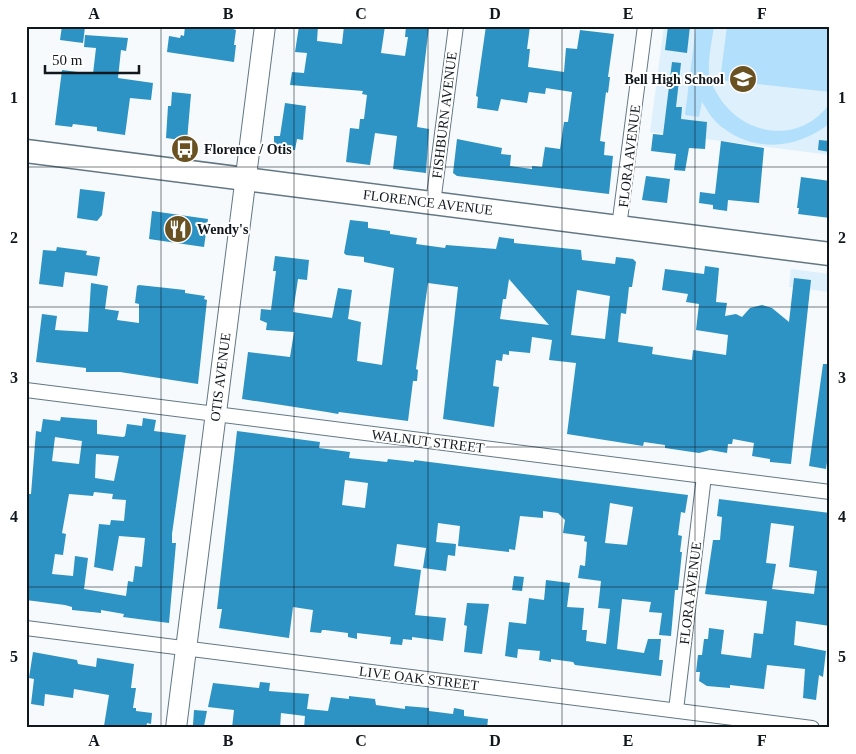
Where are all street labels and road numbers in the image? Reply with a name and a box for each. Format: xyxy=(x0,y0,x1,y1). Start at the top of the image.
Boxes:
street label: FISHBURN AVENUE xyxy=(429,51,460,179)
street label: FLORA AVENUE xyxy=(616,104,643,208)
street label: FLORENCE AVENUE xyxy=(362,187,494,218)
street label: OTIS AVENUE xyxy=(208,332,233,422)
street label: WALNUT STREET xyxy=(371,427,486,456)
street label: FLORA AVENUE xyxy=(677,541,704,645)
street label: LIVE OAK STREET xyxy=(358,664,480,693)

